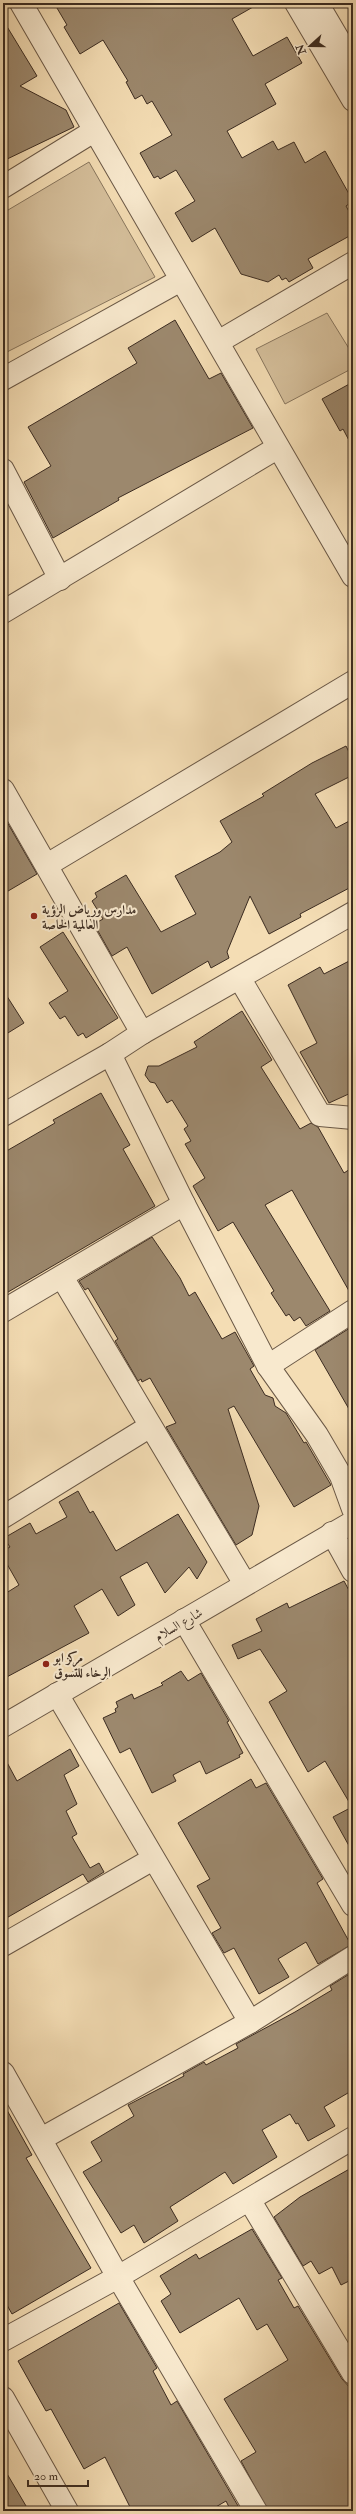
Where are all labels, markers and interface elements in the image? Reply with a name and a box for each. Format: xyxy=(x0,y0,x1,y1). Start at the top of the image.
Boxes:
north arrow xyxy=(290,26,330,66)
text: N xyxy=(293,41,309,57)
place label: مدارس ورياض الرؤية العالمية الخاصة xyxy=(42,902,136,933)
marker: مدارس ورياض الرؤية العالمية الخاصة xyxy=(29,911,39,921)
street label: شارع السلام xyxy=(152,1605,207,1648)
place label: مركز ابو الرخاء للتسوق xyxy=(52,1650,111,1681)
marker: مركز ابو الرخاء للتسوق xyxy=(41,1659,51,1669)
scale bar xyxy=(28,2462,88,2488)
text: 20 m xyxy=(34,2469,59,2484)

